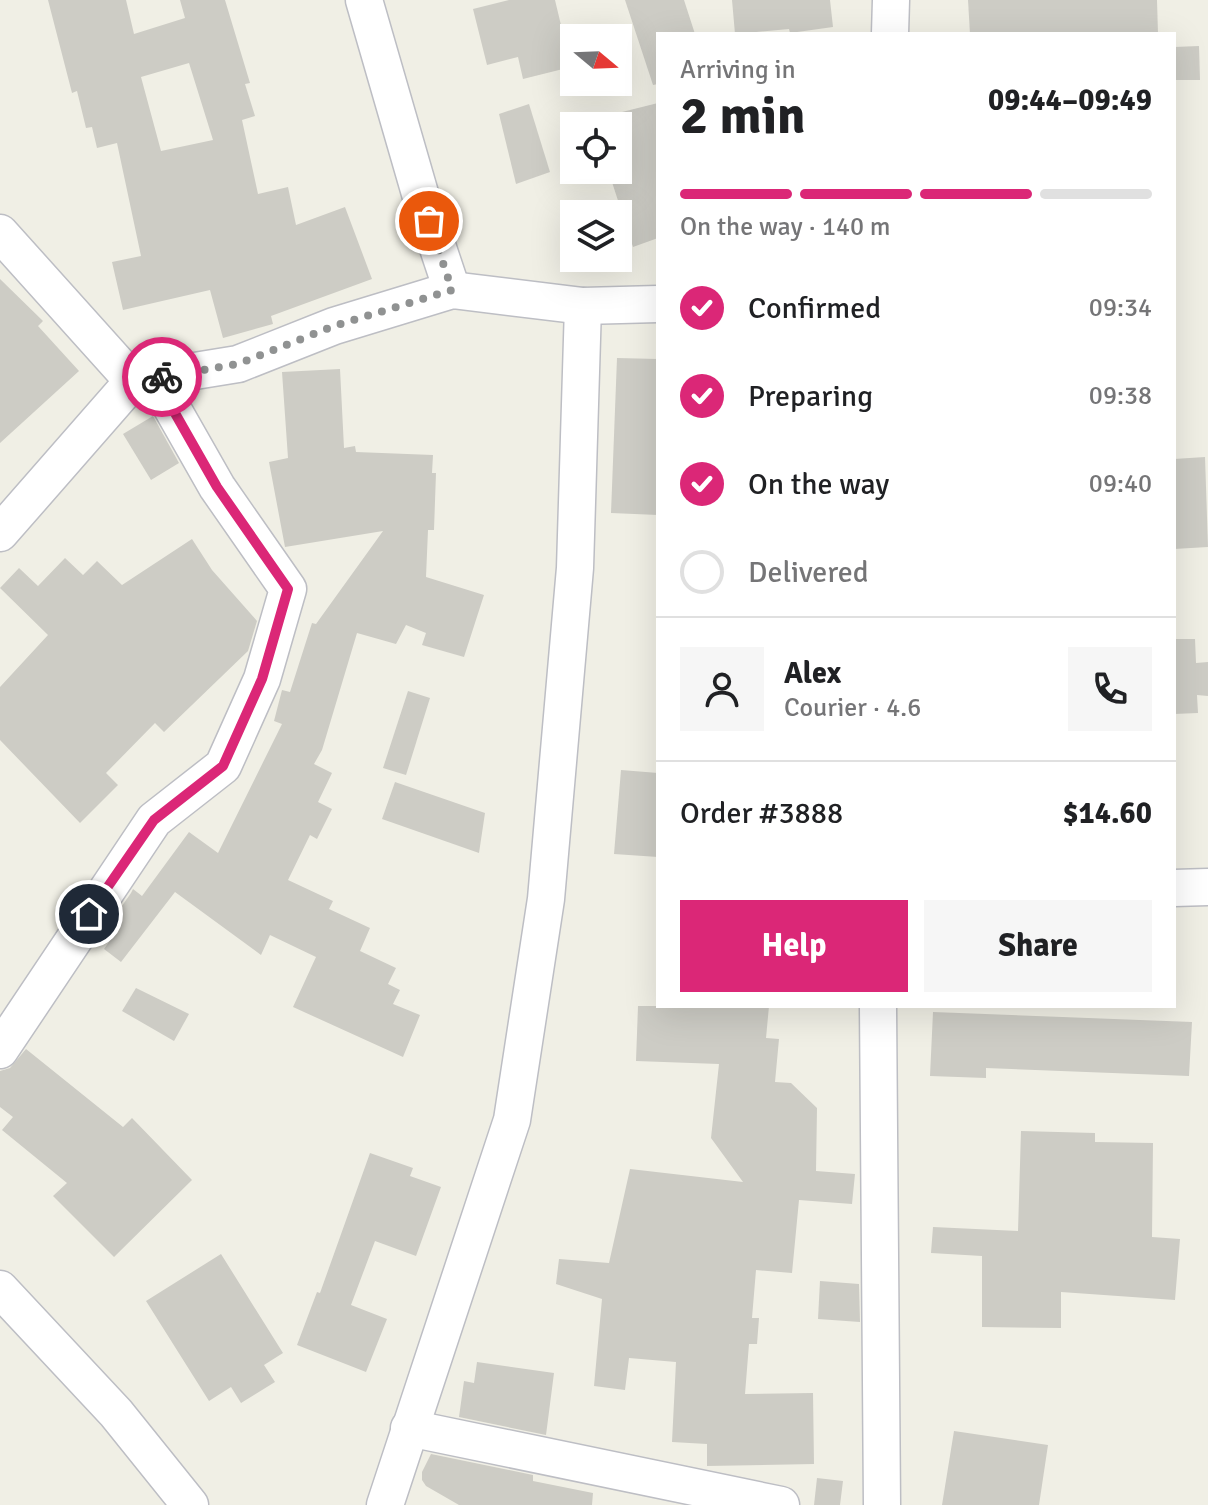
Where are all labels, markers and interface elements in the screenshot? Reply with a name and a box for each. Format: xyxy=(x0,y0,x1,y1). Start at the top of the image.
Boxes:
north arrow xyxy=(560,24,632,96)
map controls xyxy=(560,24,632,272)
text: Arriving in xyxy=(680,54,796,86)
text: 09:44–09:49 xyxy=(988,82,1152,119)
text: 2 min xyxy=(680,84,806,148)
button: locate xyxy=(560,112,632,184)
pin xyxy=(395,187,463,255)
icon: bag xyxy=(407,199,451,243)
button: layers xyxy=(560,200,632,272)
text: On the way · 140 m xyxy=(680,211,890,243)
icon: check xyxy=(680,286,724,330)
text: Confirmed xyxy=(748,290,881,327)
text: 09:34 xyxy=(1089,292,1152,324)
courier xyxy=(122,337,202,417)
icon: bike xyxy=(140,355,184,399)
icon: check xyxy=(680,374,724,418)
text: Preparing xyxy=(748,378,873,415)
text: 09:38 xyxy=(1089,380,1152,412)
icon: check xyxy=(680,462,724,506)
text: On the way xyxy=(748,466,889,503)
text: 09:40 xyxy=(1089,468,1152,500)
text: Delivered xyxy=(748,554,869,591)
button: person xyxy=(680,647,764,731)
button: phone xyxy=(1068,647,1152,731)
text: Alex xyxy=(784,655,841,692)
text: Courier · 4.6 xyxy=(784,692,921,724)
text: Order #3888 xyxy=(680,795,843,832)
text: $14.60 xyxy=(1062,795,1152,832)
pin xyxy=(55,880,123,948)
icon: home xyxy=(67,892,111,936)
button: Help xyxy=(680,900,908,992)
button: Share xyxy=(924,900,1152,992)

